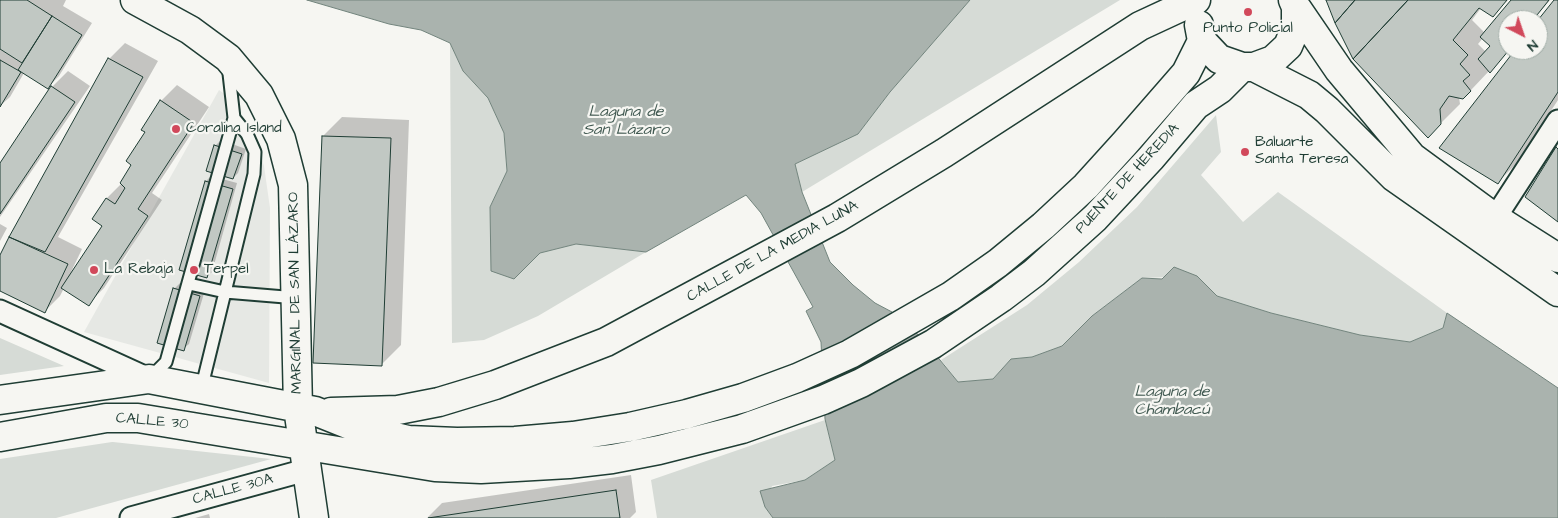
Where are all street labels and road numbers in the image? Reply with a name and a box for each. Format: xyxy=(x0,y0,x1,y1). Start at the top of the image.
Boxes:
street label: PUENTE DE HEREDIA xyxy=(1072,120,1184,238)
street label: MARGINAL DE SAN LÁZARO xyxy=(285,192,307,394)
street label: CALLE DE LA MEDIA LUNA xyxy=(684,197,862,307)
street label: CALLE 30 xyxy=(115,410,189,434)
street label: CALLE 30A xyxy=(191,471,275,509)

